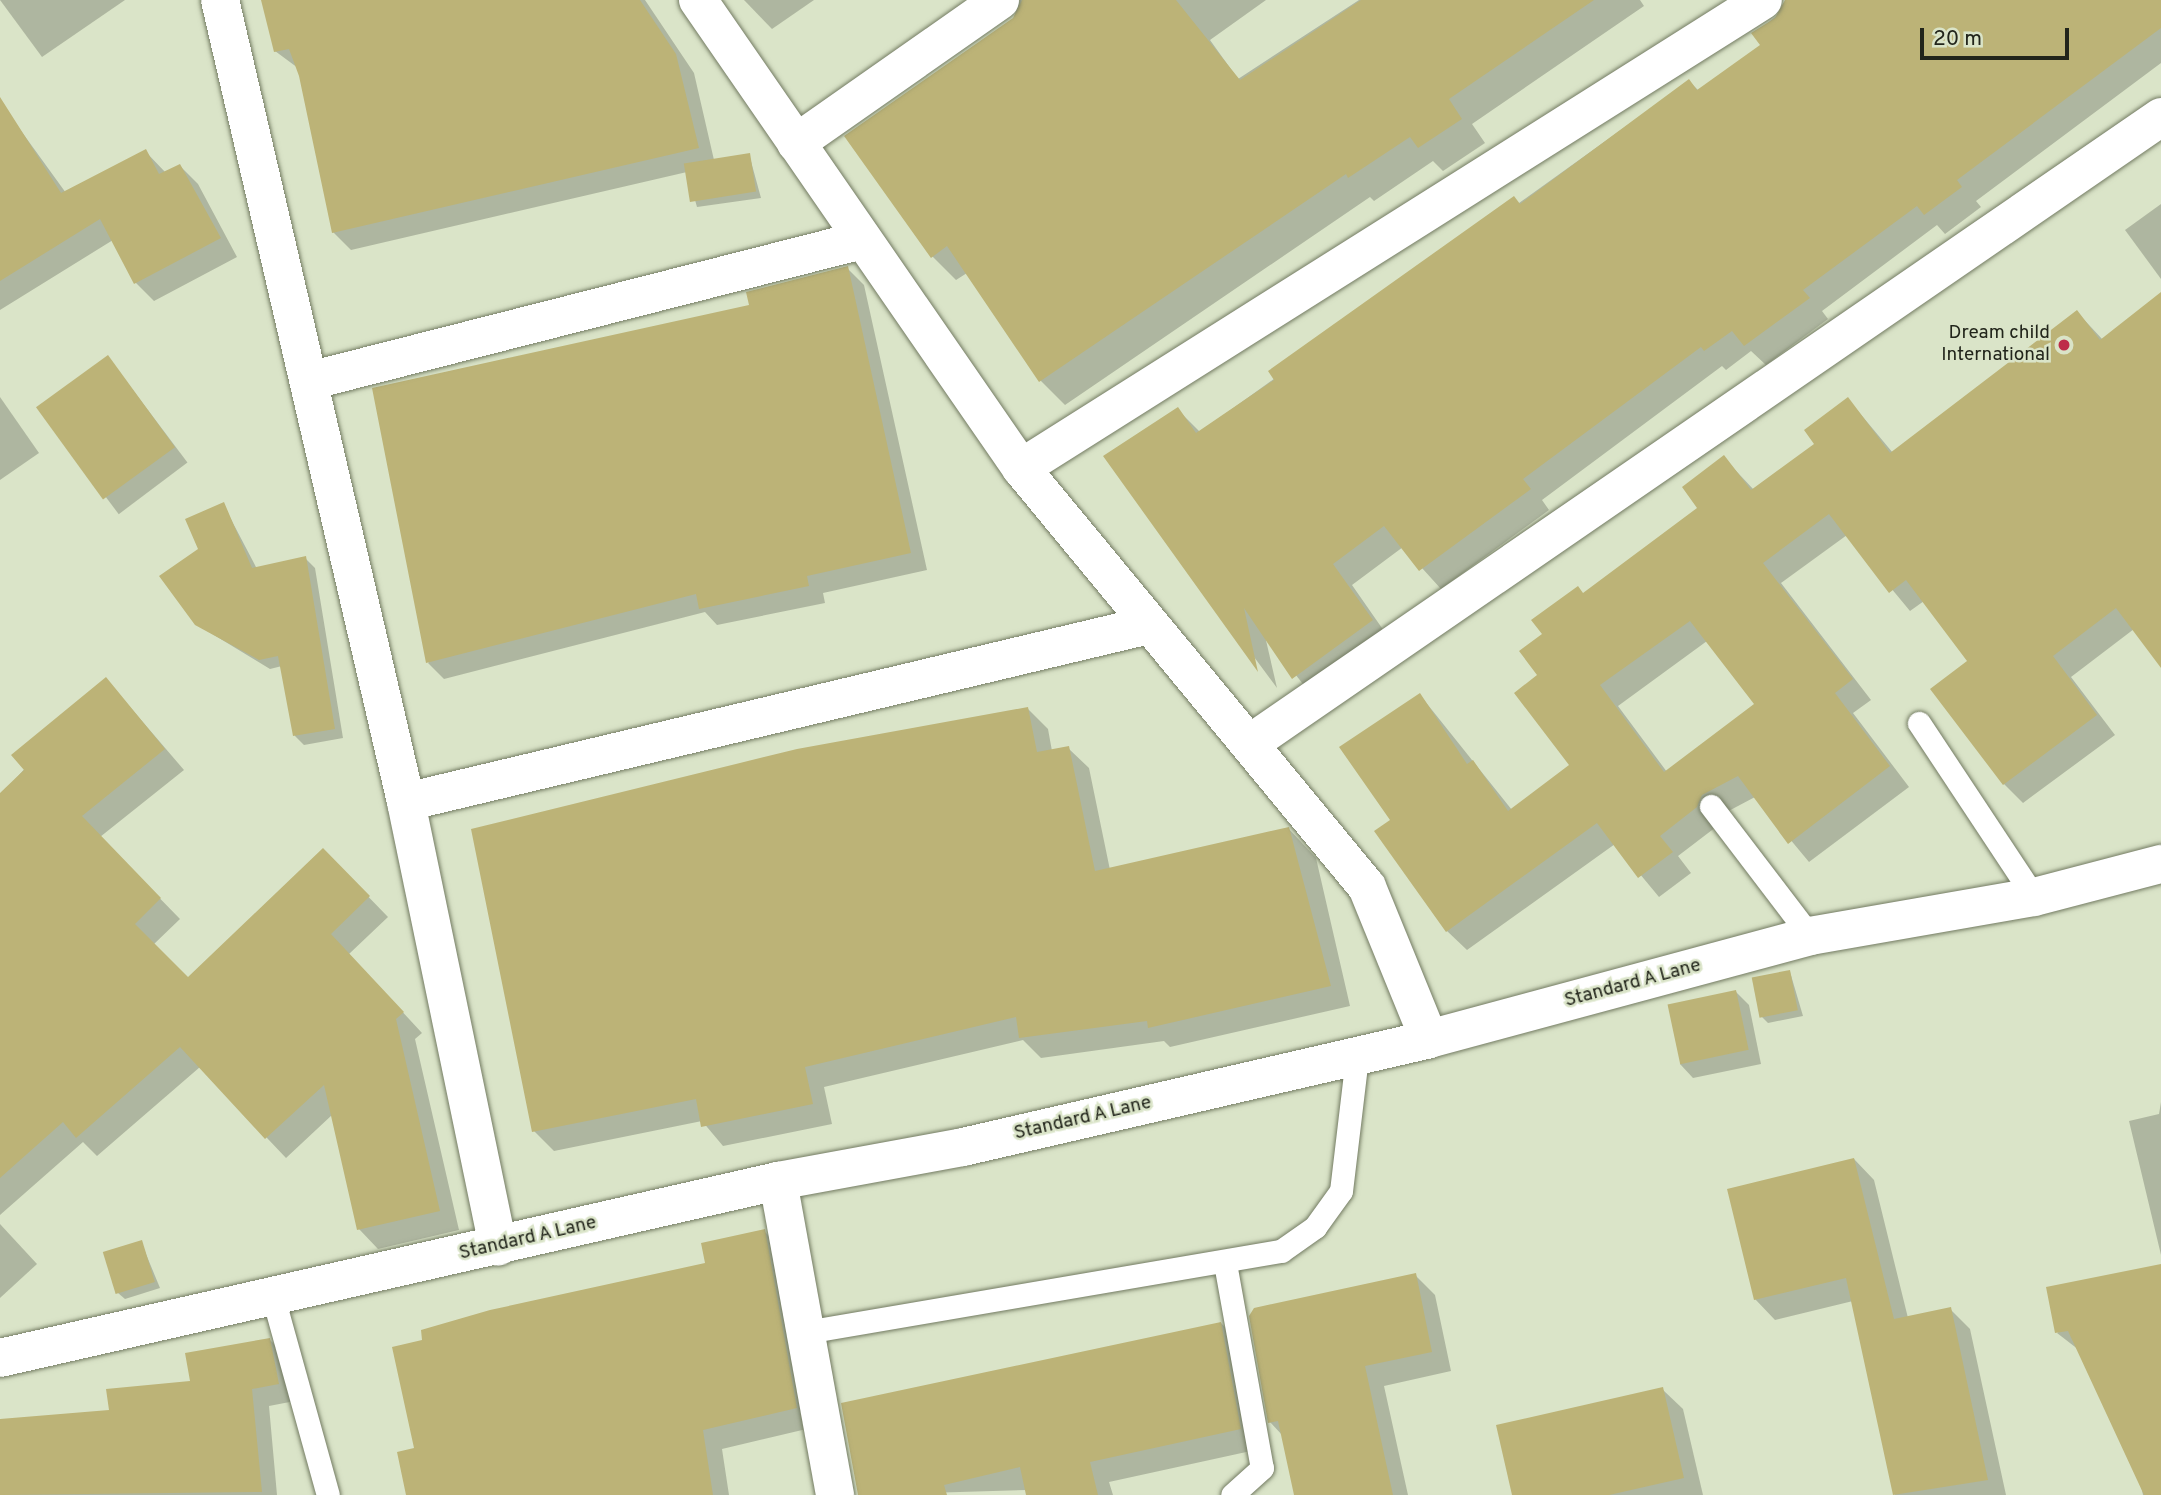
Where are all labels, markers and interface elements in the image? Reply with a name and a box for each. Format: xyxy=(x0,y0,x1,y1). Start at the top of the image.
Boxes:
scale bar xyxy=(1923,14,2072,58)
text: 20 m xyxy=(1933,26,1982,53)
place label: Dream child International xyxy=(1941,323,2050,367)
marker: Dream child International xyxy=(2056,337,2072,353)
street label: Standard A Lane xyxy=(1562,955,1704,1013)
street label: Standard A Lane xyxy=(1011,1092,1155,1146)
street label: Standard A Lane xyxy=(456,1212,600,1266)

